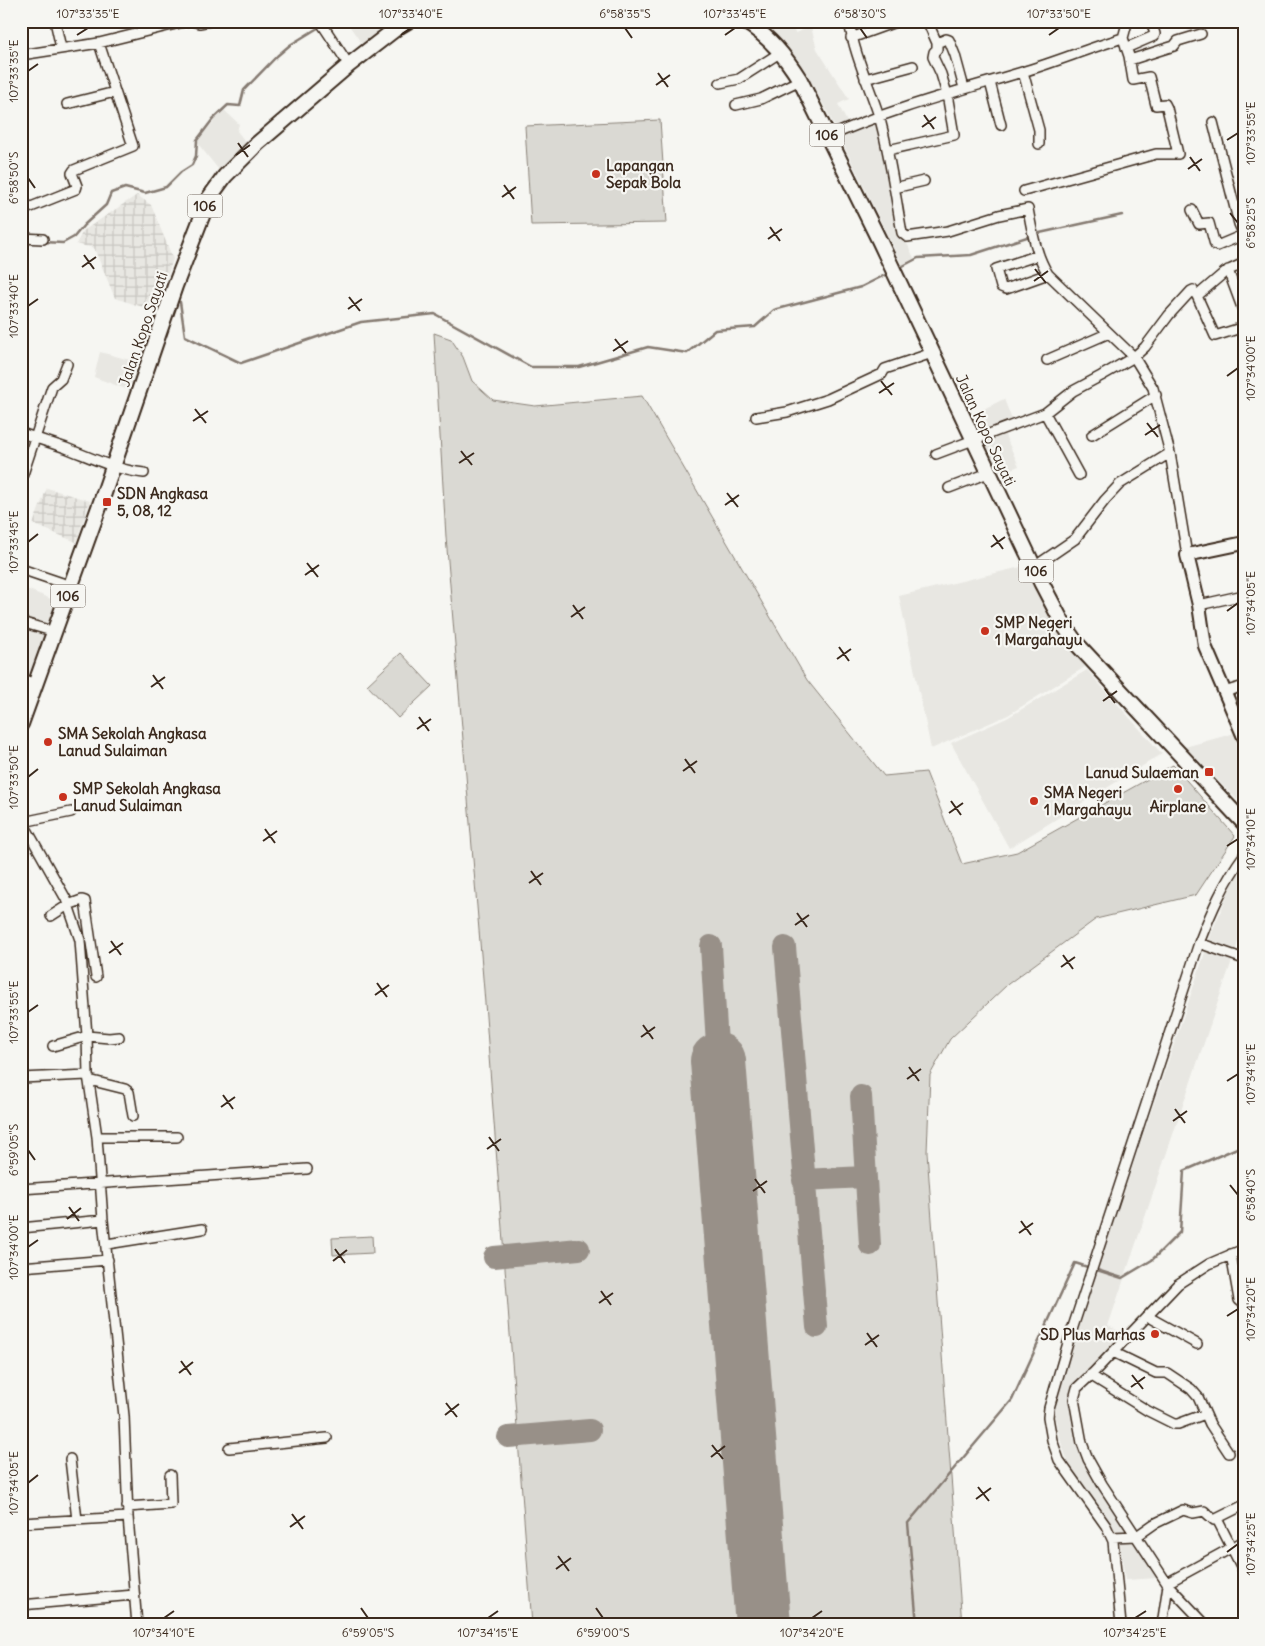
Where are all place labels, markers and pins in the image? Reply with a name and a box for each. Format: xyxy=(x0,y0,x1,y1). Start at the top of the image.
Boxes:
place label: Lapangan Sepak Bola xyxy=(606,156,681,193)
marker: Lapangan Sepak Bola xyxy=(590,168,602,180)
place label: SDN Angkasa 5, 08, 12 xyxy=(117,484,209,520)
marker: SDN Angkasa 5, 08, 12 xyxy=(101,496,113,508)
place label: SMP Negeri 1 Margahayu xyxy=(995,613,1083,650)
marker: SMP Negeri 1 Margahayu xyxy=(979,625,991,637)
place label: SMA Sekolah Angkasa Lanud Sulaiman xyxy=(58,724,207,760)
marker: SMA Sekolah Angkasa Lanud Sulaiman xyxy=(42,736,54,748)
place label: Lanud Sulaeman xyxy=(1085,763,1199,782)
marker: Lanud Sulaeman xyxy=(1203,766,1215,778)
place label: SMP Sekolah Angkasa Lanud Sulaiman xyxy=(73,779,221,815)
place label: SMA Negeri 1 Margahayu xyxy=(1044,783,1132,820)
marker: Airplane xyxy=(1172,783,1184,795)
marker: SMP Sekolah Angkasa Lanud Sulaiman xyxy=(57,791,69,803)
marker: SMA Negeri 1 Margahayu xyxy=(1028,795,1040,807)
place label: Airplane xyxy=(1150,797,1206,817)
place label: SD Plus Marhas xyxy=(1040,1325,1145,1344)
marker: SD Plus Marhas xyxy=(1149,1328,1161,1340)

